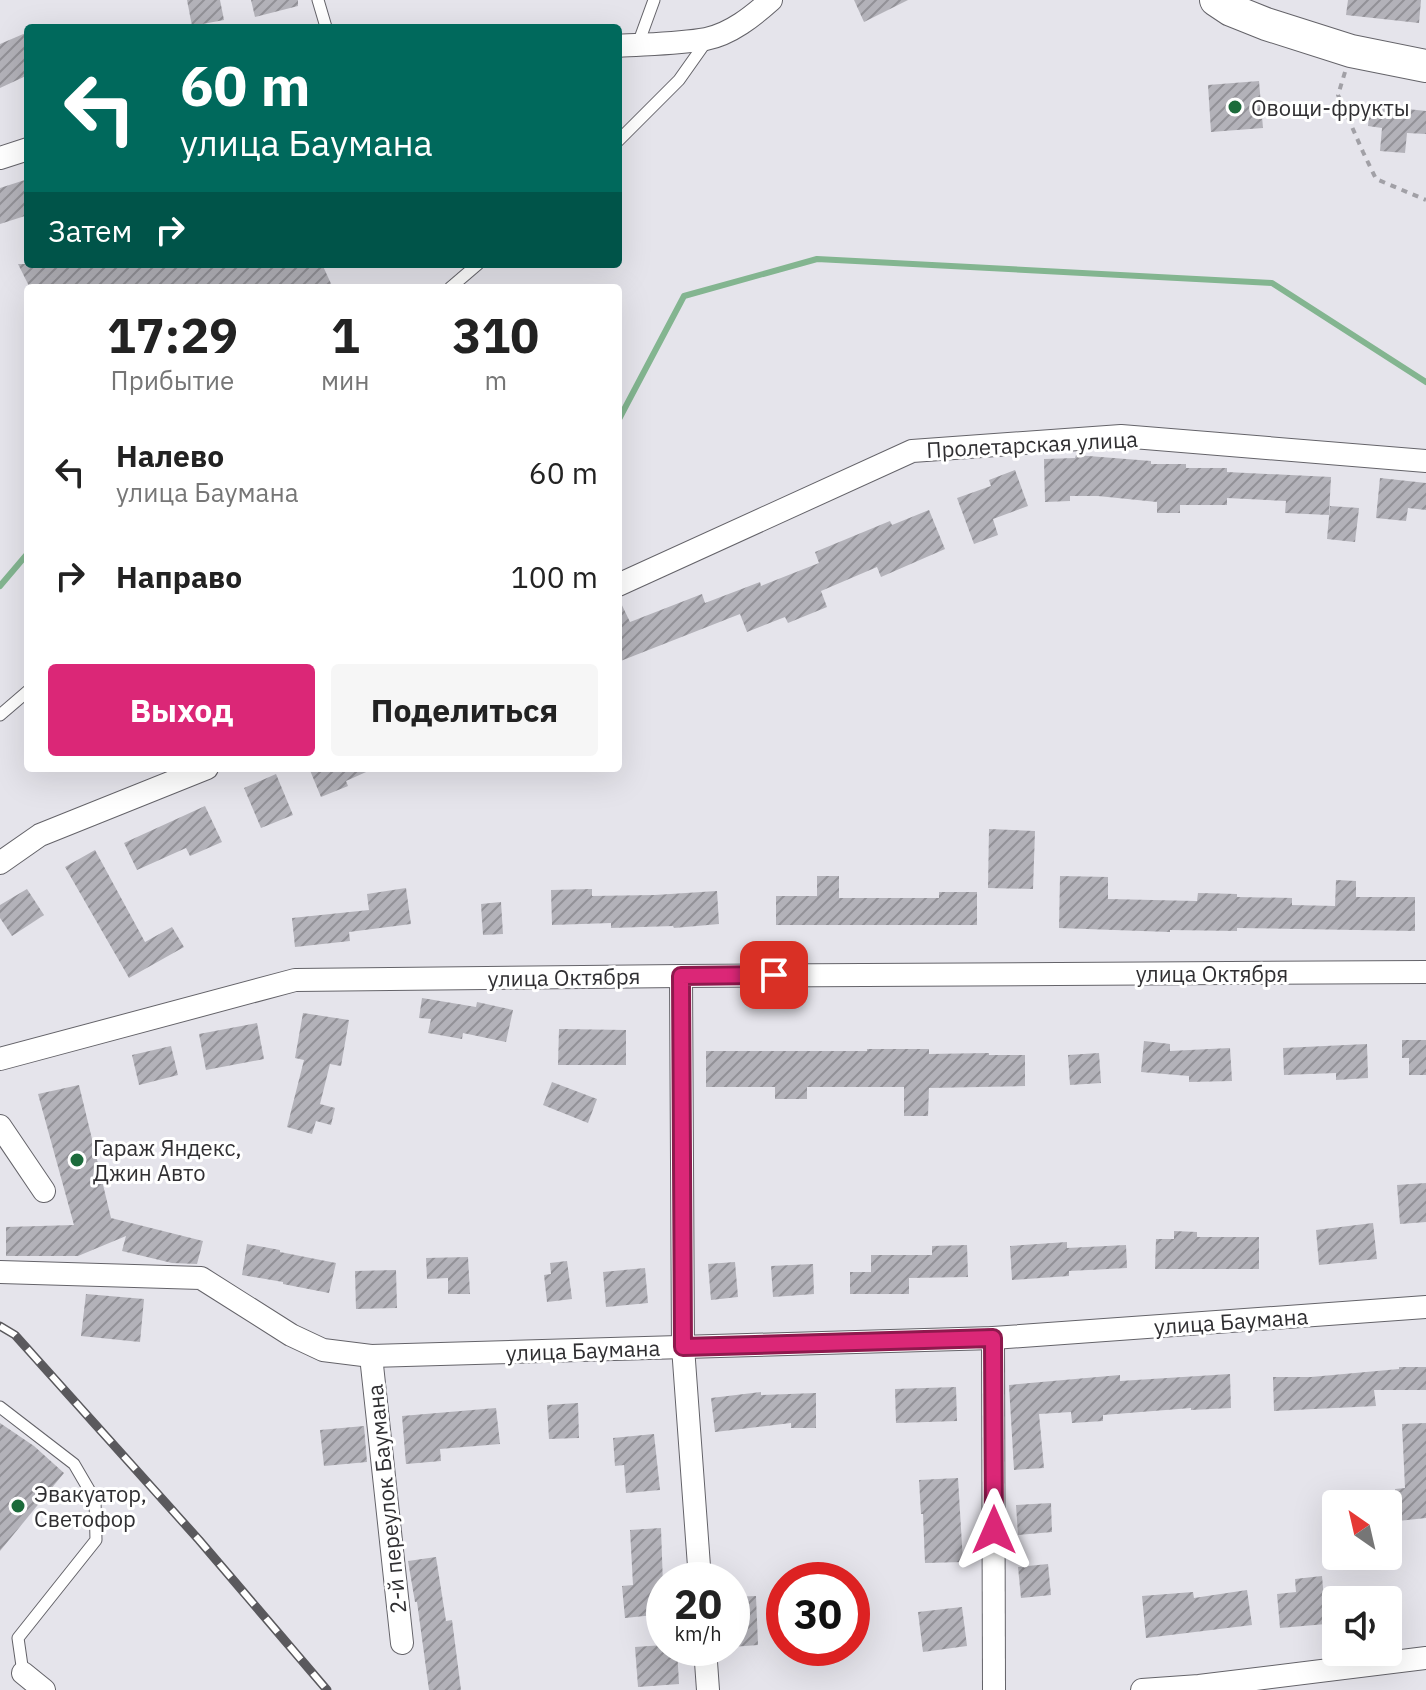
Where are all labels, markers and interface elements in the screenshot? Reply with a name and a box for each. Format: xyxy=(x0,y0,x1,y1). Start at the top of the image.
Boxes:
text: 60 m xyxy=(180,49,310,121)
icon: left xyxy=(48,56,152,160)
place label: Овощи-фрукты xyxy=(1251,93,1410,122)
marker: Овощи-фрукты xyxy=(1226,98,1244,116)
text: улица Баумана xyxy=(180,119,433,166)
icon: right xyxy=(148,208,192,252)
text: Затем xyxy=(48,211,132,250)
text: 17:29 xyxy=(107,304,238,366)
text: 1 xyxy=(331,304,360,366)
text: 310 xyxy=(453,304,539,366)
text: Прибытие xyxy=(111,363,234,397)
text: мин xyxy=(321,363,370,397)
text: m xyxy=(484,363,507,397)
street label: Пролетарская улица xyxy=(926,424,1139,464)
text: Налево xyxy=(116,436,224,475)
icon: left xyxy=(48,450,92,494)
text: 60 m xyxy=(529,453,598,492)
text: улица Баумана xyxy=(116,475,299,509)
icon: right xyxy=(48,554,92,598)
text: Направо xyxy=(116,557,242,596)
text: 100 m xyxy=(511,557,598,596)
button: Выход xyxy=(48,664,315,756)
button: Поделиться xyxy=(331,664,598,756)
pin xyxy=(740,941,808,1009)
icon: arrive xyxy=(752,953,796,997)
street label: улица Октября xyxy=(1136,959,1288,988)
street label: улица Октября xyxy=(487,961,641,993)
place label: Гараж Яндекс, Джин Авто xyxy=(93,1133,242,1187)
marker: Гараж Яндекс, Джин Авто xyxy=(68,1151,86,1169)
street label: улица Баумана xyxy=(1153,1301,1309,1341)
street label: улица Баумана xyxy=(505,1333,661,1367)
street label: 2-й переулок Баумана xyxy=(360,1383,412,1615)
place label: Эвакуатор, Светофор xyxy=(34,1479,147,1533)
position arrow xyxy=(952,1488,1036,1572)
north arrow xyxy=(1322,1490,1402,1570)
map controls xyxy=(1322,1490,1402,1666)
marker: Эвакуатор, Светофор xyxy=(9,1497,27,1515)
speed limit sign: 30 xyxy=(766,1562,870,1666)
text: 20 xyxy=(674,1578,722,1630)
button: sound xyxy=(1322,1586,1402,1666)
text: km/h xyxy=(674,1620,722,1647)

